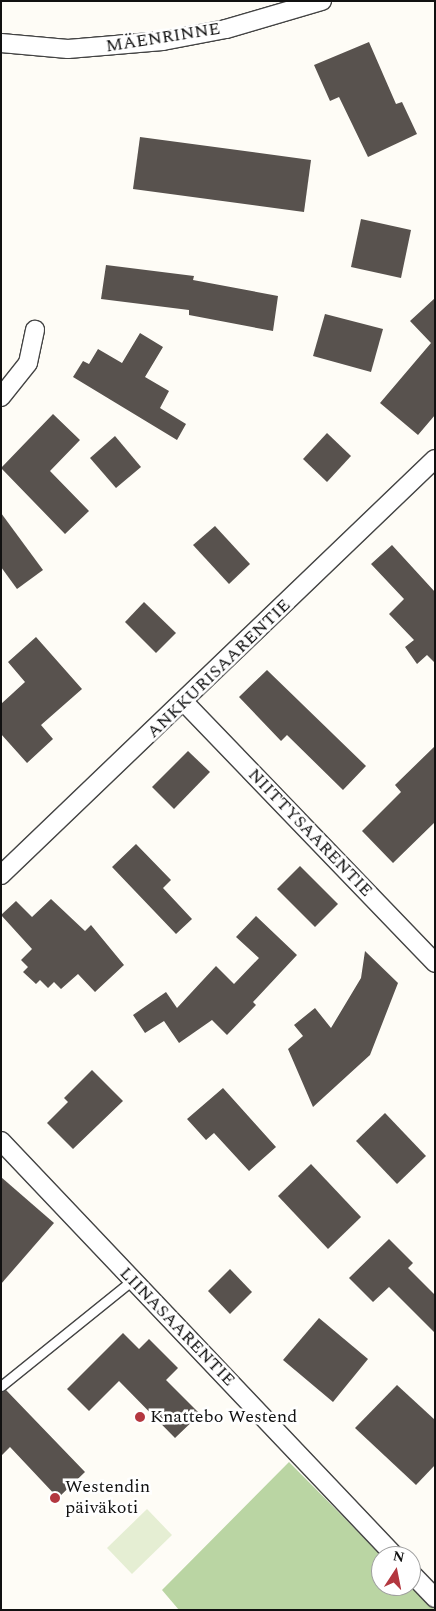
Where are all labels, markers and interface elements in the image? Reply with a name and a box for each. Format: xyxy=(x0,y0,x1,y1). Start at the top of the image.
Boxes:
street label: MÄENRINNE xyxy=(104,18,222,58)
street label: ANKKURISAARENTIE xyxy=(143,595,295,743)
street label: NIITTYSAARENTIE xyxy=(243,764,377,902)
street label: LIINASAARENTIE xyxy=(115,1263,239,1391)
place label: Knattebo Westend xyxy=(150,1406,297,1428)
marker: Knattebo Westend xyxy=(134,1411,146,1423)
place label: Westendin päiväkoti xyxy=(65,1477,150,1520)
marker: Westendin päiväkoti xyxy=(49,1492,61,1504)
text: N xyxy=(391,1545,406,1568)
north arrow xyxy=(371,1546,421,1596)

